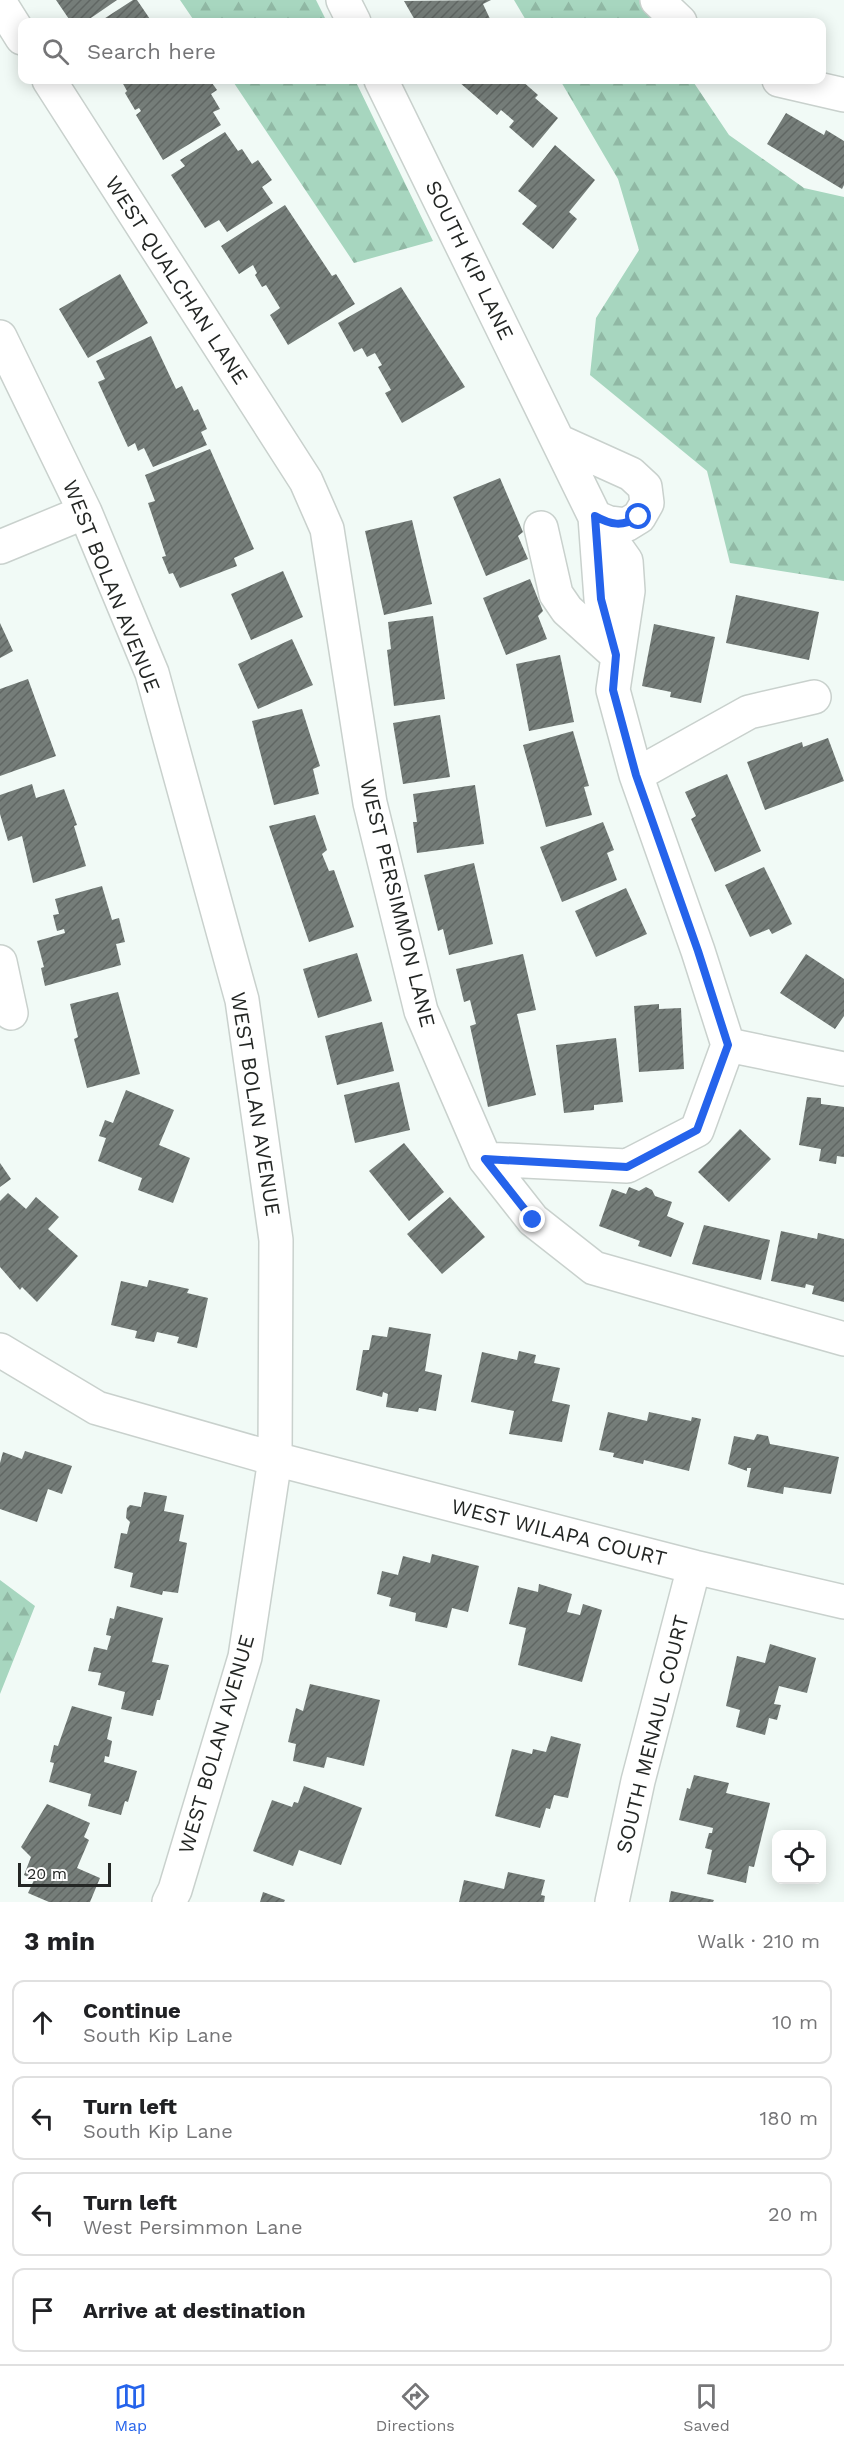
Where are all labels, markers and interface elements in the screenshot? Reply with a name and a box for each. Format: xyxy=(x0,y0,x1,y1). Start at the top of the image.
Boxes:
search box xyxy=(18,18,826,84)
icon: search xyxy=(39,35,72,68)
text: Search here xyxy=(87,39,216,64)
street label: WEST QUALCHAN LANE xyxy=(100,171,254,389)
street label: SOUTH KIP LANE xyxy=(421,176,519,344)
street label: WEST BOLAN AVENUE xyxy=(58,476,166,696)
route start xyxy=(625,503,651,529)
street label: WEST PERSIMMON LANE xyxy=(355,776,441,1030)
street label: WEST BOLAN AVENUE xyxy=(226,990,286,1218)
route end xyxy=(519,1206,545,1232)
street label: WEST WILAPA COURT xyxy=(449,1493,670,1571)
street label: SOUTH MENAUL COURT xyxy=(610,1612,694,1856)
street label: WEST BOLAN AVENUE xyxy=(173,1632,259,1856)
map controls xyxy=(772,1830,826,1884)
button: locate xyxy=(772,1830,826,1884)
scale bar xyxy=(18,1860,111,1888)
text: 20 m xyxy=(27,1864,67,1883)
text: 3 min xyxy=(24,1926,95,1956)
text: Walk · 210 m xyxy=(697,1929,820,1953)
text: Continue xyxy=(83,1998,181,2023)
icon: ahead xyxy=(26,2006,59,2039)
text: 10 m xyxy=(772,2010,818,2034)
text: South Kip Lane xyxy=(83,2023,233,2047)
text: Turn left xyxy=(83,2094,177,2119)
icon: left xyxy=(26,2102,59,2135)
text: 180 m xyxy=(760,2106,818,2130)
text: South Kip Lane xyxy=(83,2119,233,2143)
text: Turn left xyxy=(83,2190,177,2215)
icon: left xyxy=(26,2198,59,2231)
text: 20 m xyxy=(768,2202,818,2226)
text: West Persimmon Lane xyxy=(83,2215,303,2239)
icon: arrive xyxy=(26,2294,59,2327)
text: Arrive at destination xyxy=(83,2298,306,2323)
tab: Map xyxy=(114,2380,147,2435)
tab: Directions xyxy=(376,2380,455,2435)
tab: Saved xyxy=(683,2380,730,2435)

